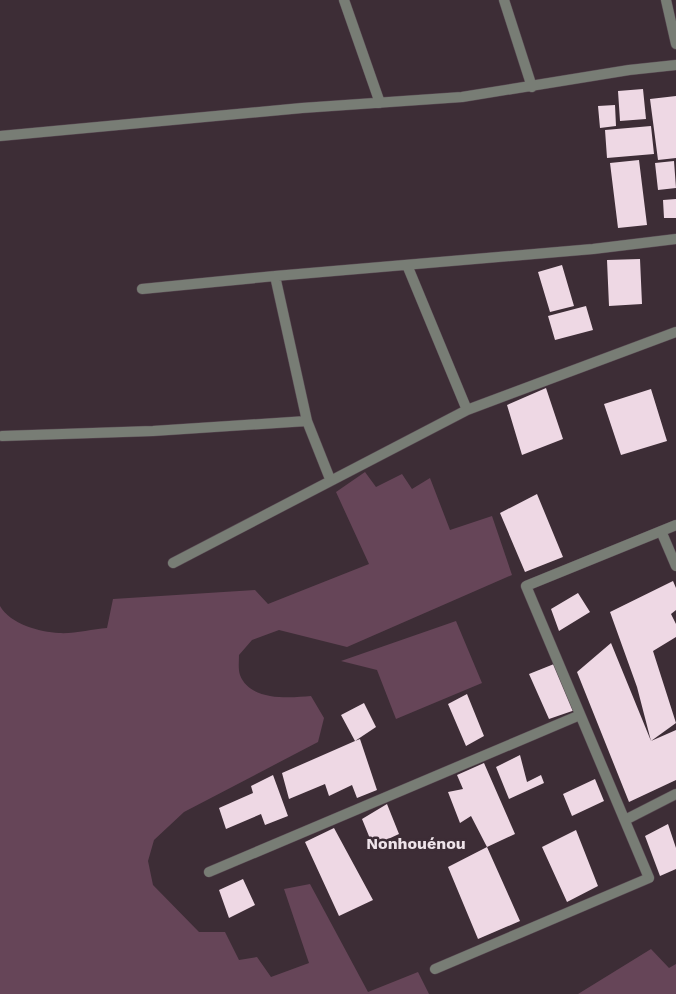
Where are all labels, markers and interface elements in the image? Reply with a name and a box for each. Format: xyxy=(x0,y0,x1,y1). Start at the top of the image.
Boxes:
district label: Nonhouénou xyxy=(366,834,466,853)

